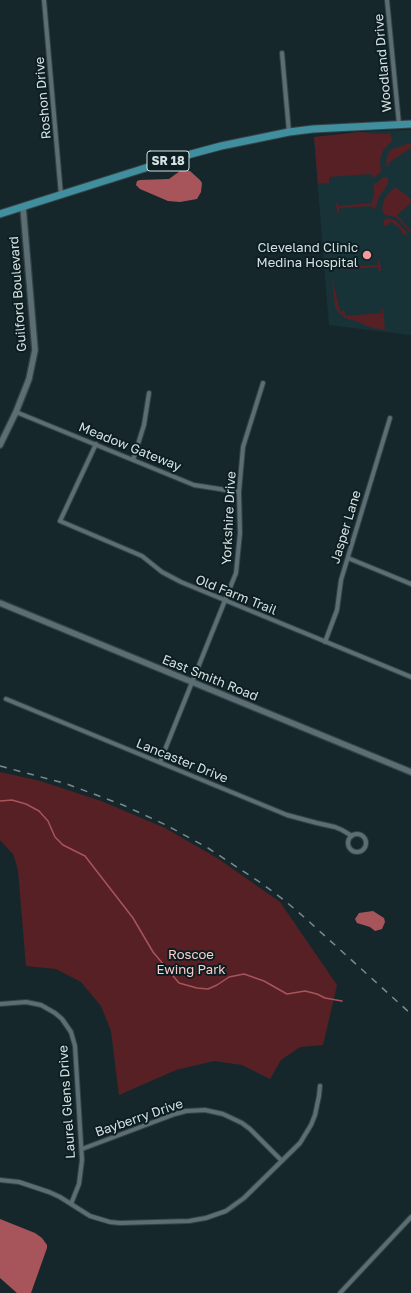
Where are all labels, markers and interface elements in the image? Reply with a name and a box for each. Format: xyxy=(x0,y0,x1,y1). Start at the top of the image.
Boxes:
street label: Woodland Drive xyxy=(371,13,395,113)
street label: Roshon Drive xyxy=(32,56,54,140)
road number: SR 18 xyxy=(147,151,189,171)
street label: Guilford Boulevard xyxy=(6,236,30,352)
place label: Cleveland Clinic Medina Hospital xyxy=(256,240,358,271)
marker: Cleveland Clinic Medina Hospital xyxy=(361,249,373,261)
street label: Meadow Gateway xyxy=(76,419,184,475)
street label: Yorkshire Drive xyxy=(219,471,239,565)
street label: Jasper Lane xyxy=(327,489,365,565)
street label: Old Farm Trail xyxy=(193,572,279,618)
street label: East Smith Road xyxy=(160,652,260,704)
street label: Lancaster Drive xyxy=(134,736,230,786)
park label: Roscoe Ewing Park xyxy=(156,947,226,978)
street label: Laurel Glens Drive xyxy=(55,1045,79,1159)
street label: Bayberry Drive xyxy=(93,1096,185,1140)

